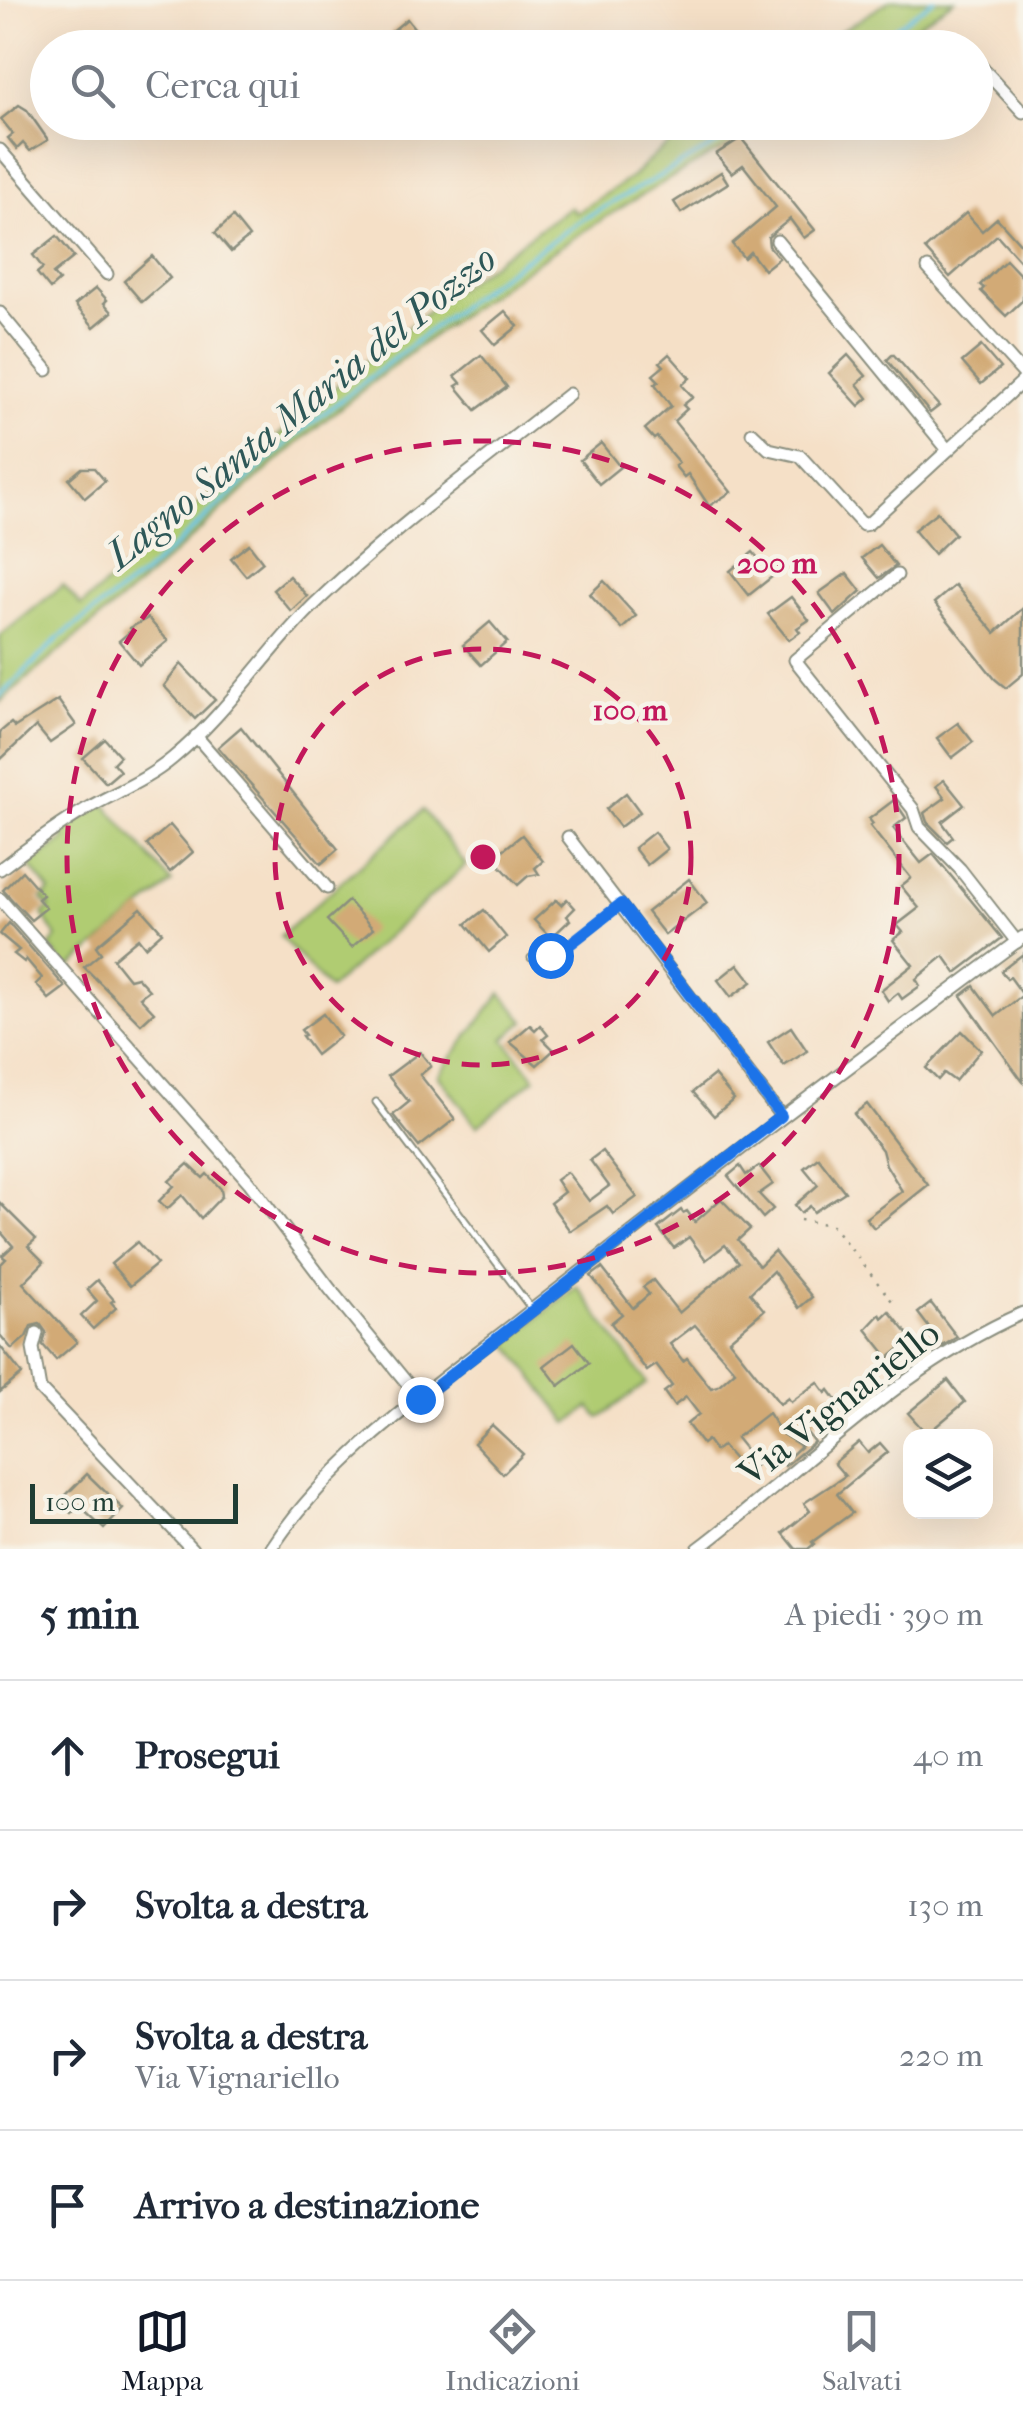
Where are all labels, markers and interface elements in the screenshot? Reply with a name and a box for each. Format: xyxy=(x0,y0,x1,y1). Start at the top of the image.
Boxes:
search box xyxy=(30,30,993,140)
icon: search xyxy=(65,58,120,113)
text: Cerca qui xyxy=(145,63,300,108)
water label: Lagno Santa Maria del Pozzo xyxy=(94,235,505,580)
text: 200 m xyxy=(737,546,818,581)
text: 100 m xyxy=(592,693,669,728)
centre of rings xyxy=(465,839,501,875)
route start xyxy=(528,933,574,979)
street label: Via Vignariello xyxy=(729,1310,949,1496)
route end xyxy=(398,1377,444,1423)
map controls xyxy=(903,1429,993,1519)
button: layers xyxy=(903,1429,993,1519)
scale bar xyxy=(30,1479,238,1524)
text: 100 m xyxy=(45,1485,115,1518)
text: 5 min xyxy=(40,1590,139,1639)
text: A piedi · 390 m xyxy=(785,1596,983,1633)
icon: ahead xyxy=(40,1728,95,1783)
text: Prosegui xyxy=(135,1733,280,1778)
text: 40 m xyxy=(913,1737,983,1774)
icon: right xyxy=(40,1878,95,1933)
text: Svolta a destra xyxy=(135,1883,367,1928)
text: 130 m xyxy=(907,1887,983,1924)
text: Svolta a destra xyxy=(135,2014,367,2059)
icon: right xyxy=(40,2028,95,2083)
text: 220 m xyxy=(899,2037,983,2074)
text: Via Vignariello xyxy=(135,2059,340,2096)
icon: arrive xyxy=(40,2178,95,2233)
text: Arrivo a destinazione xyxy=(135,2183,479,2228)
tab: Mappa xyxy=(121,2304,203,2397)
tab: Indicazioni xyxy=(445,2304,580,2397)
tab: Salvati xyxy=(822,2304,902,2397)

